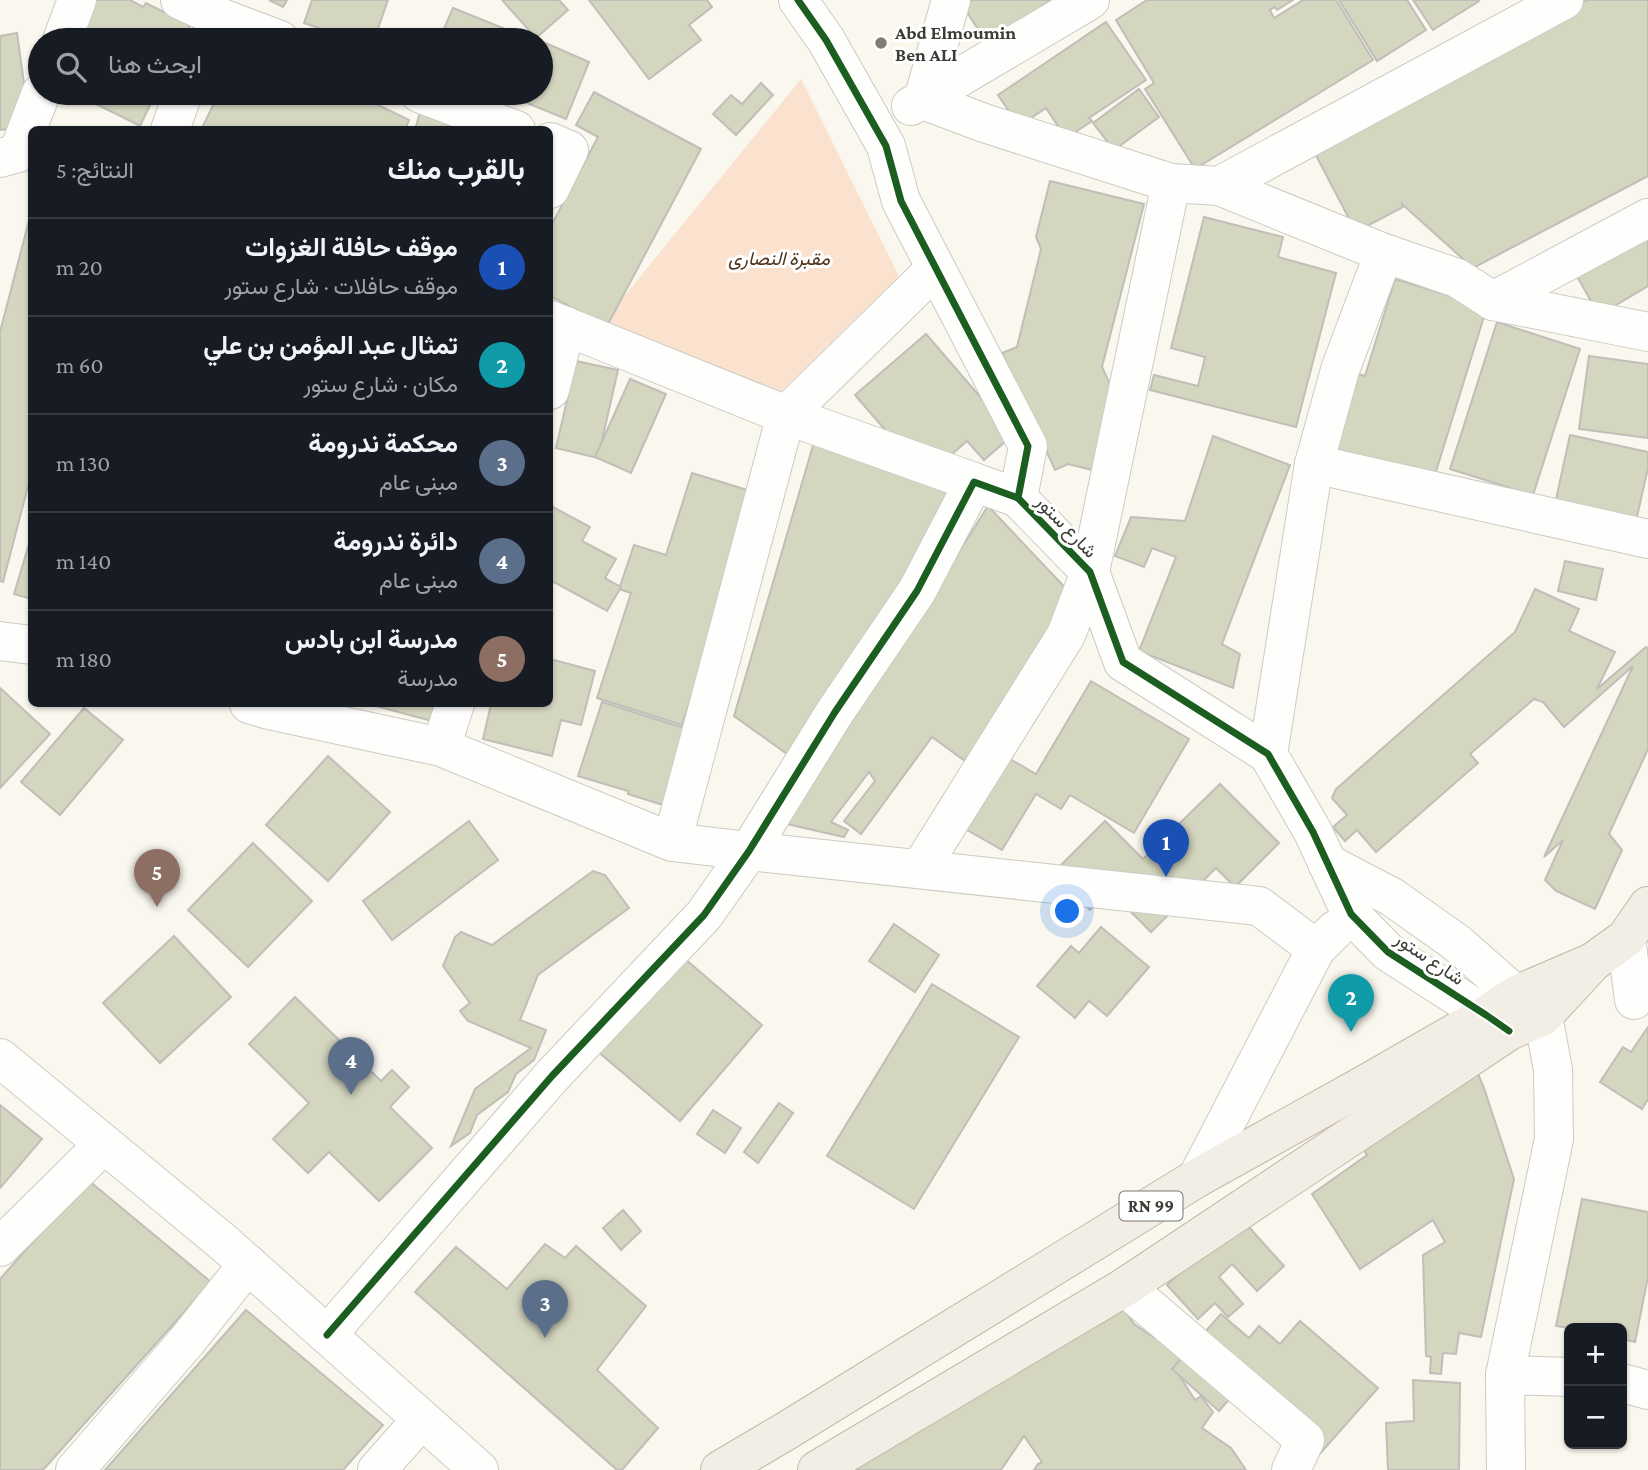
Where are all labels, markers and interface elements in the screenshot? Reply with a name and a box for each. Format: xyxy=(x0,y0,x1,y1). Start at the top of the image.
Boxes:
place label: Abd Elmoumin Ben ALI xyxy=(894,22,1016,65)
search box xyxy=(28,28,553,105)
marker: Abd Elmoumin Ben ALI xyxy=(873,35,889,51)
icon: search xyxy=(52,48,90,86)
text: ابحث هنا xyxy=(108,50,202,79)
text: بالقرب منك xyxy=(388,152,525,185)
text: النتائج: 5 xyxy=(56,157,134,183)
text: موقف حافلة الغزوات xyxy=(245,233,458,262)
park label: مقبرة النصارى xyxy=(728,248,831,270)
text: 20 m xyxy=(56,254,103,280)
text: 1 xyxy=(498,254,506,280)
text: موقف حافلات · شارع ستور xyxy=(224,273,458,299)
text: تمثال عبد المؤمن بن علي xyxy=(203,331,458,360)
text: 60 m xyxy=(56,352,104,378)
text: 2 xyxy=(496,352,508,378)
text: مكان · شارع ستور xyxy=(303,371,458,397)
text: محكمة ندرومة xyxy=(308,429,458,458)
text: 130 m xyxy=(56,450,110,476)
text: 3 xyxy=(496,450,508,476)
text: مبنى عام xyxy=(379,469,458,495)
street label: شارع ستور xyxy=(1030,490,1101,563)
text: دائرة ندرومة xyxy=(333,527,458,556)
text: 140 m xyxy=(56,548,111,574)
text: 4 xyxy=(496,548,508,574)
text: مبنى عام xyxy=(379,567,458,593)
text: مدرسة ابن بادس xyxy=(285,625,458,654)
text: 180 m xyxy=(56,646,112,672)
text: 5 xyxy=(496,646,508,672)
text: مدرسة xyxy=(397,665,458,691)
pin: 1 xyxy=(1143,819,1189,877)
pin: 5 xyxy=(134,849,180,907)
your location xyxy=(1050,894,1084,928)
street label: شارع ستور xyxy=(1389,927,1468,991)
pin: 2 xyxy=(1328,974,1374,1032)
pin: 4 xyxy=(328,1037,374,1095)
road number: RN 99 xyxy=(1120,1191,1182,1220)
pin: 3 xyxy=(522,1280,568,1338)
map controls xyxy=(1564,1323,1627,1449)
button: + xyxy=(1564,1323,1627,1386)
button: − xyxy=(1564,1386,1627,1449)

